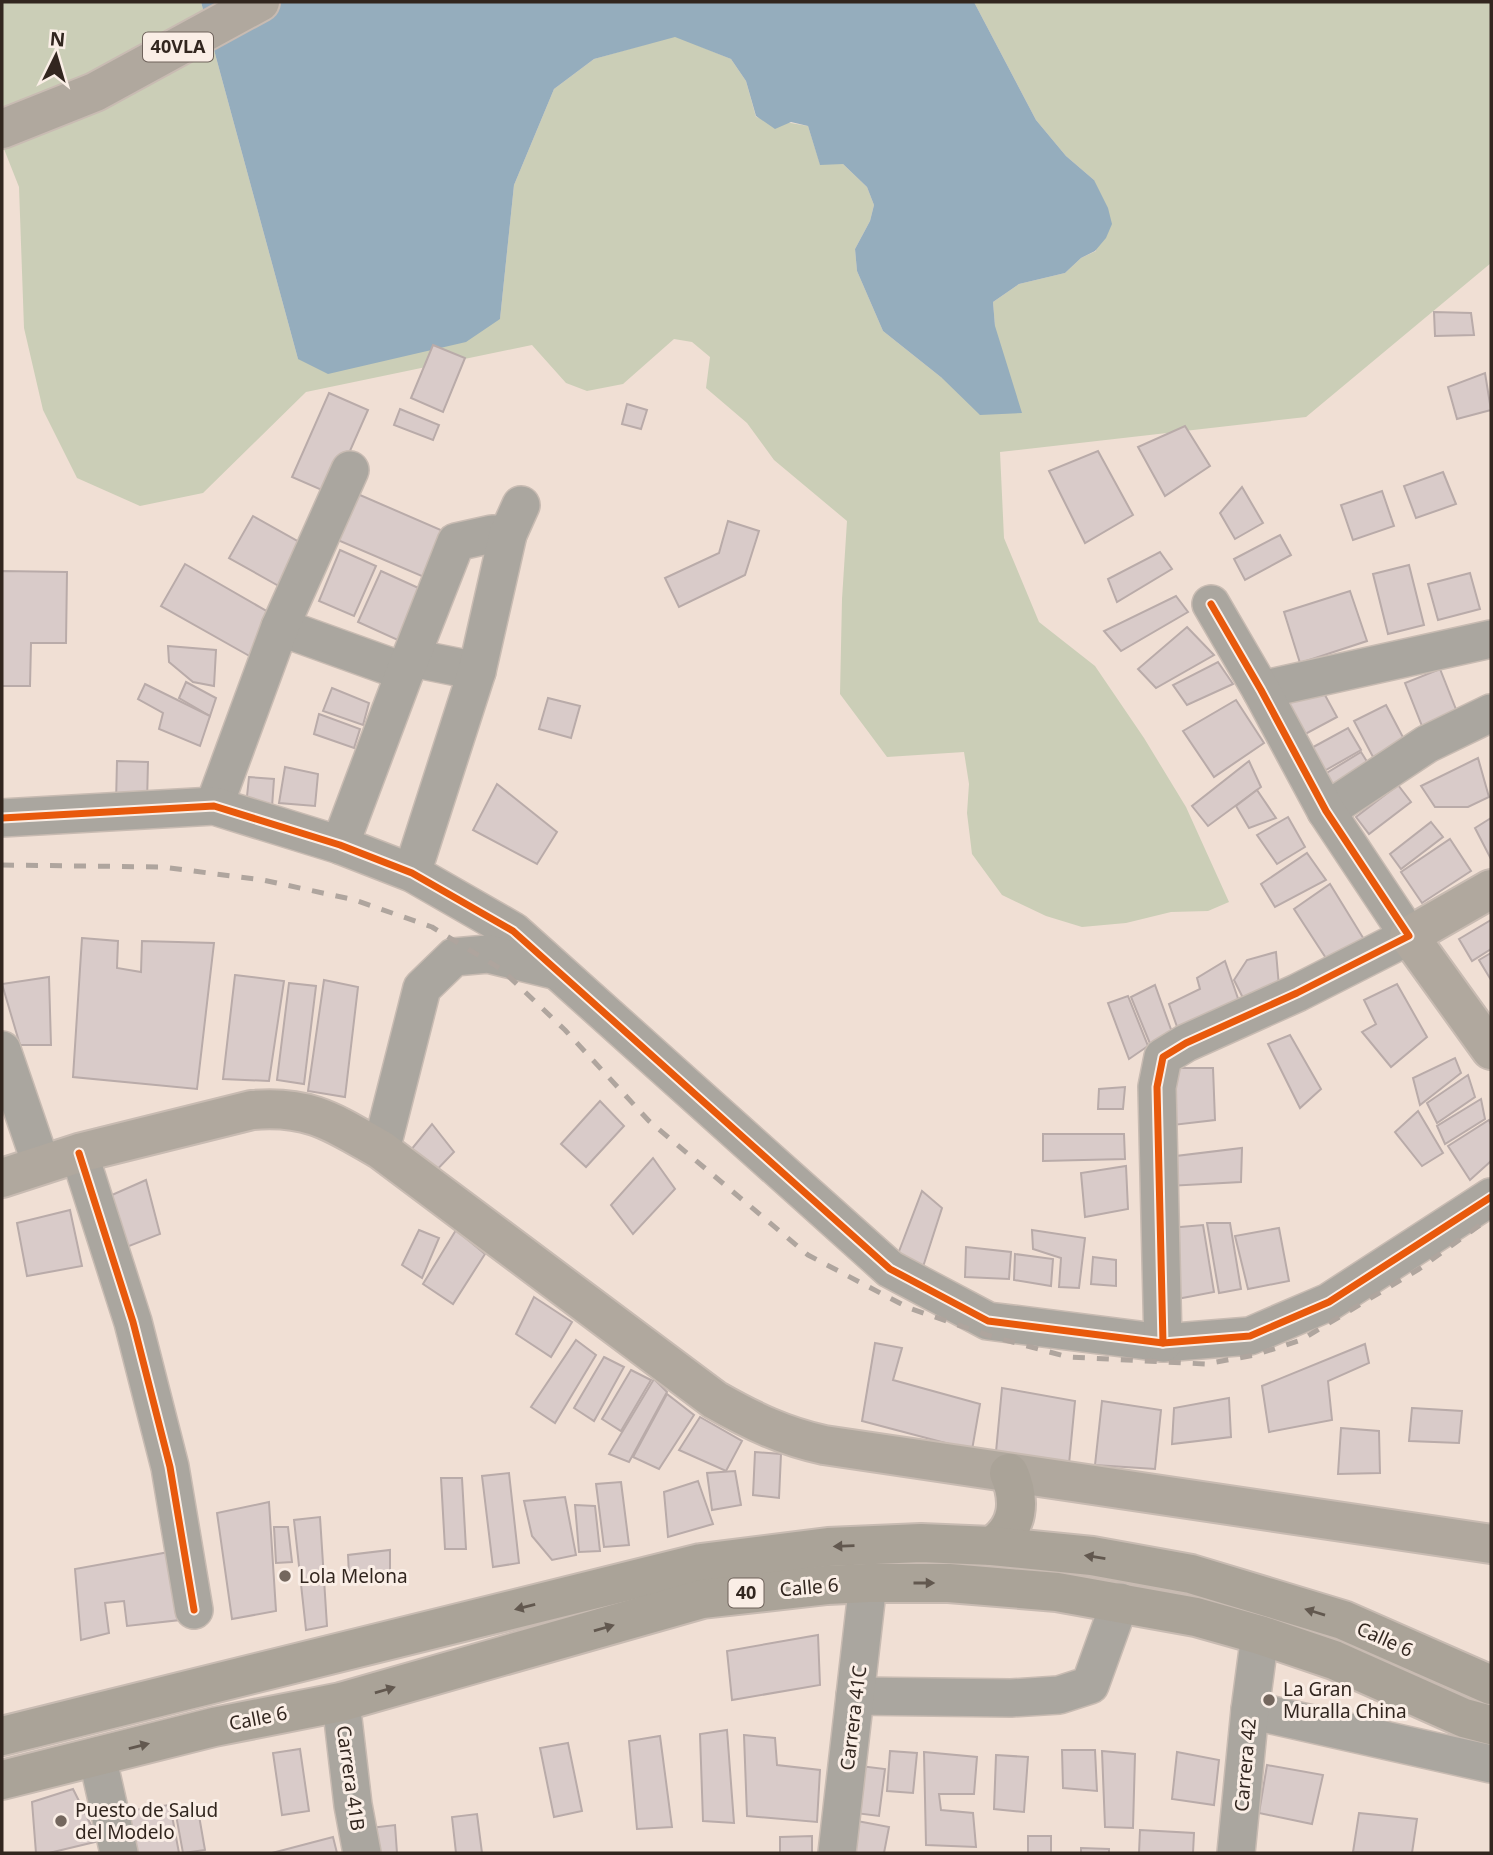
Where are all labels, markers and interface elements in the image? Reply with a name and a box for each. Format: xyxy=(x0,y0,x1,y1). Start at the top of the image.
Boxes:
north arrow xyxy=(21,21,91,91)
text: N xyxy=(49,25,66,53)
road number: 40VLA xyxy=(143,32,213,62)
one-way arrow xyxy=(832,1541,854,1552)
one-way arrow xyxy=(1084,1551,1106,1562)
place label: Lola Melona xyxy=(299,1563,408,1589)
marker: Lola Melona xyxy=(277,1568,293,1584)
street label: Calle 6 xyxy=(778,1571,840,1603)
one-way arrow xyxy=(914,1577,936,1589)
road number: 40 xyxy=(728,1578,764,1608)
one-way arrow xyxy=(513,1602,535,1613)
one-way arrow xyxy=(1305,1606,1326,1616)
street label: Calle 6 xyxy=(1353,1615,1417,1663)
one-way arrow xyxy=(593,1622,614,1632)
street label: Carrera 41C xyxy=(834,1664,872,1772)
place label: La Gran Muralla China xyxy=(1283,1676,1407,1724)
one-way arrow xyxy=(375,1684,396,1694)
marker: La Gran Muralla China xyxy=(1261,1692,1277,1708)
street label: Calle 6 xyxy=(227,1700,289,1736)
street label: Carrera 42 xyxy=(1228,1717,1262,1813)
street label: Carrera 41B xyxy=(331,1724,371,1832)
one-way arrow xyxy=(128,1740,150,1751)
place label: Puesto de Salud del Modelo xyxy=(75,1797,218,1845)
marker: Puesto de Salud del Modelo xyxy=(53,1813,69,1829)

